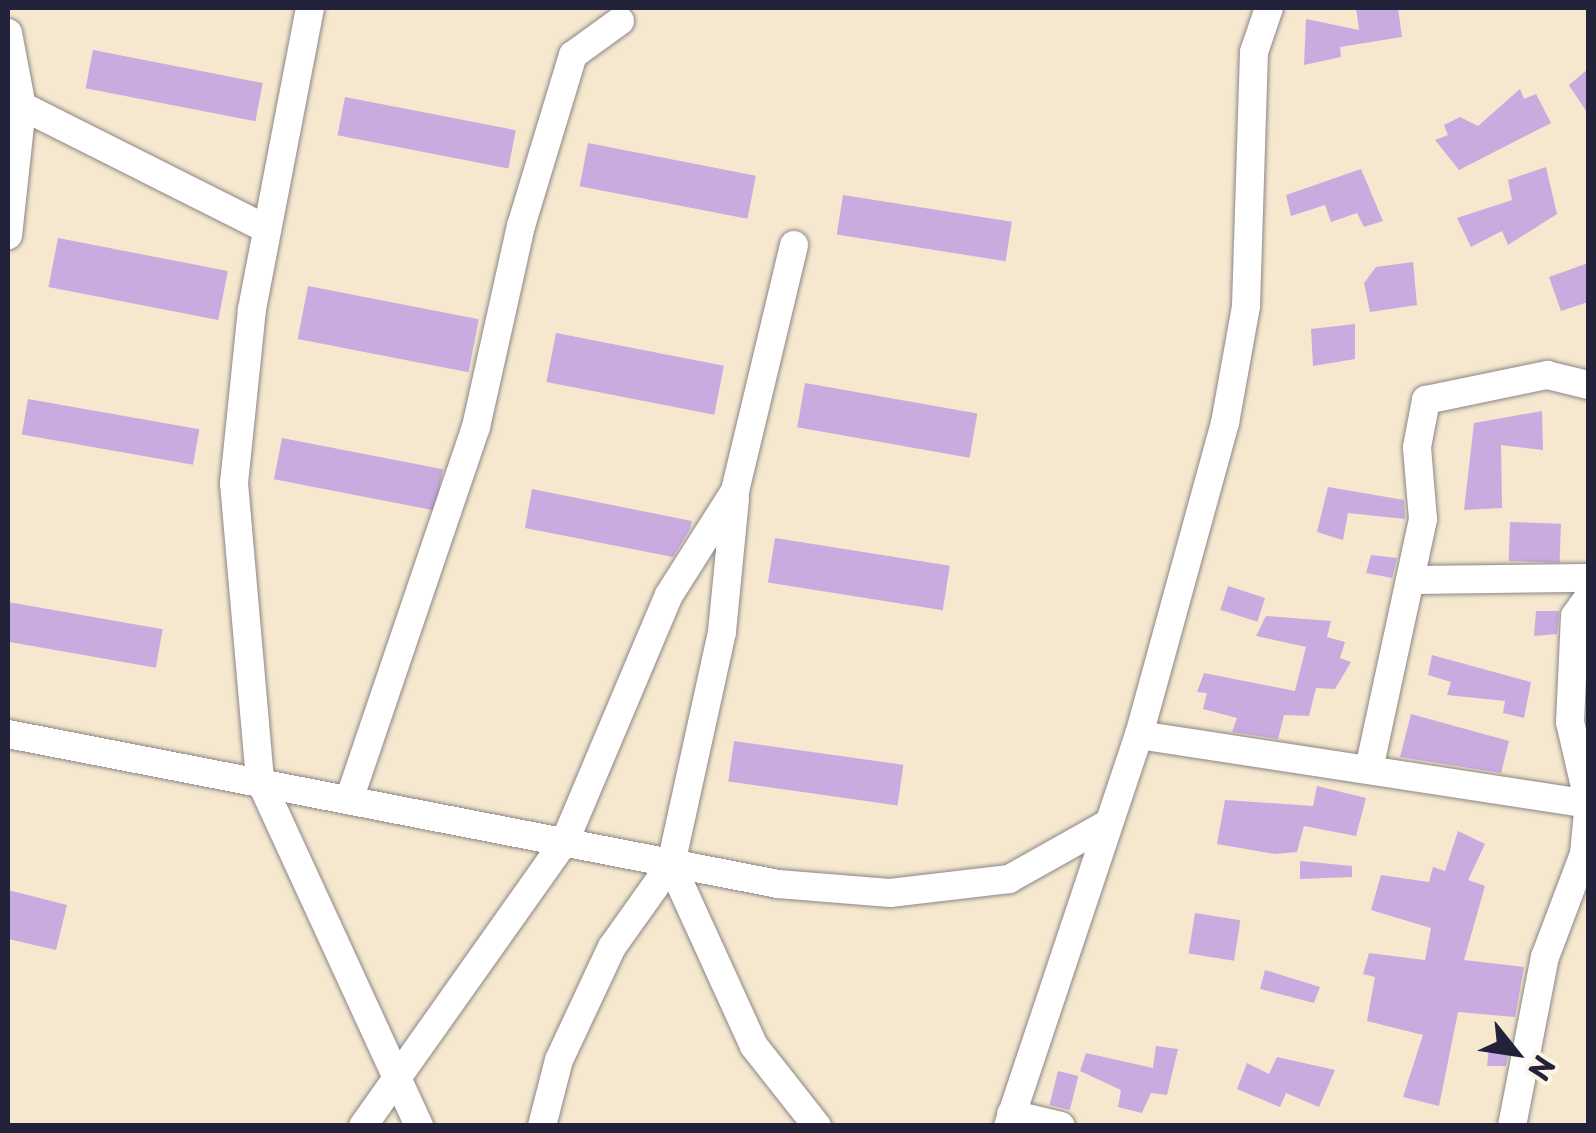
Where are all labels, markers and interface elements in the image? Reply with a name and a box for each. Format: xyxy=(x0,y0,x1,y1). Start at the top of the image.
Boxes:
north arrow xyxy=(1466,1003,1566,1103)
text: N xyxy=(1518,1048,1567,1089)

